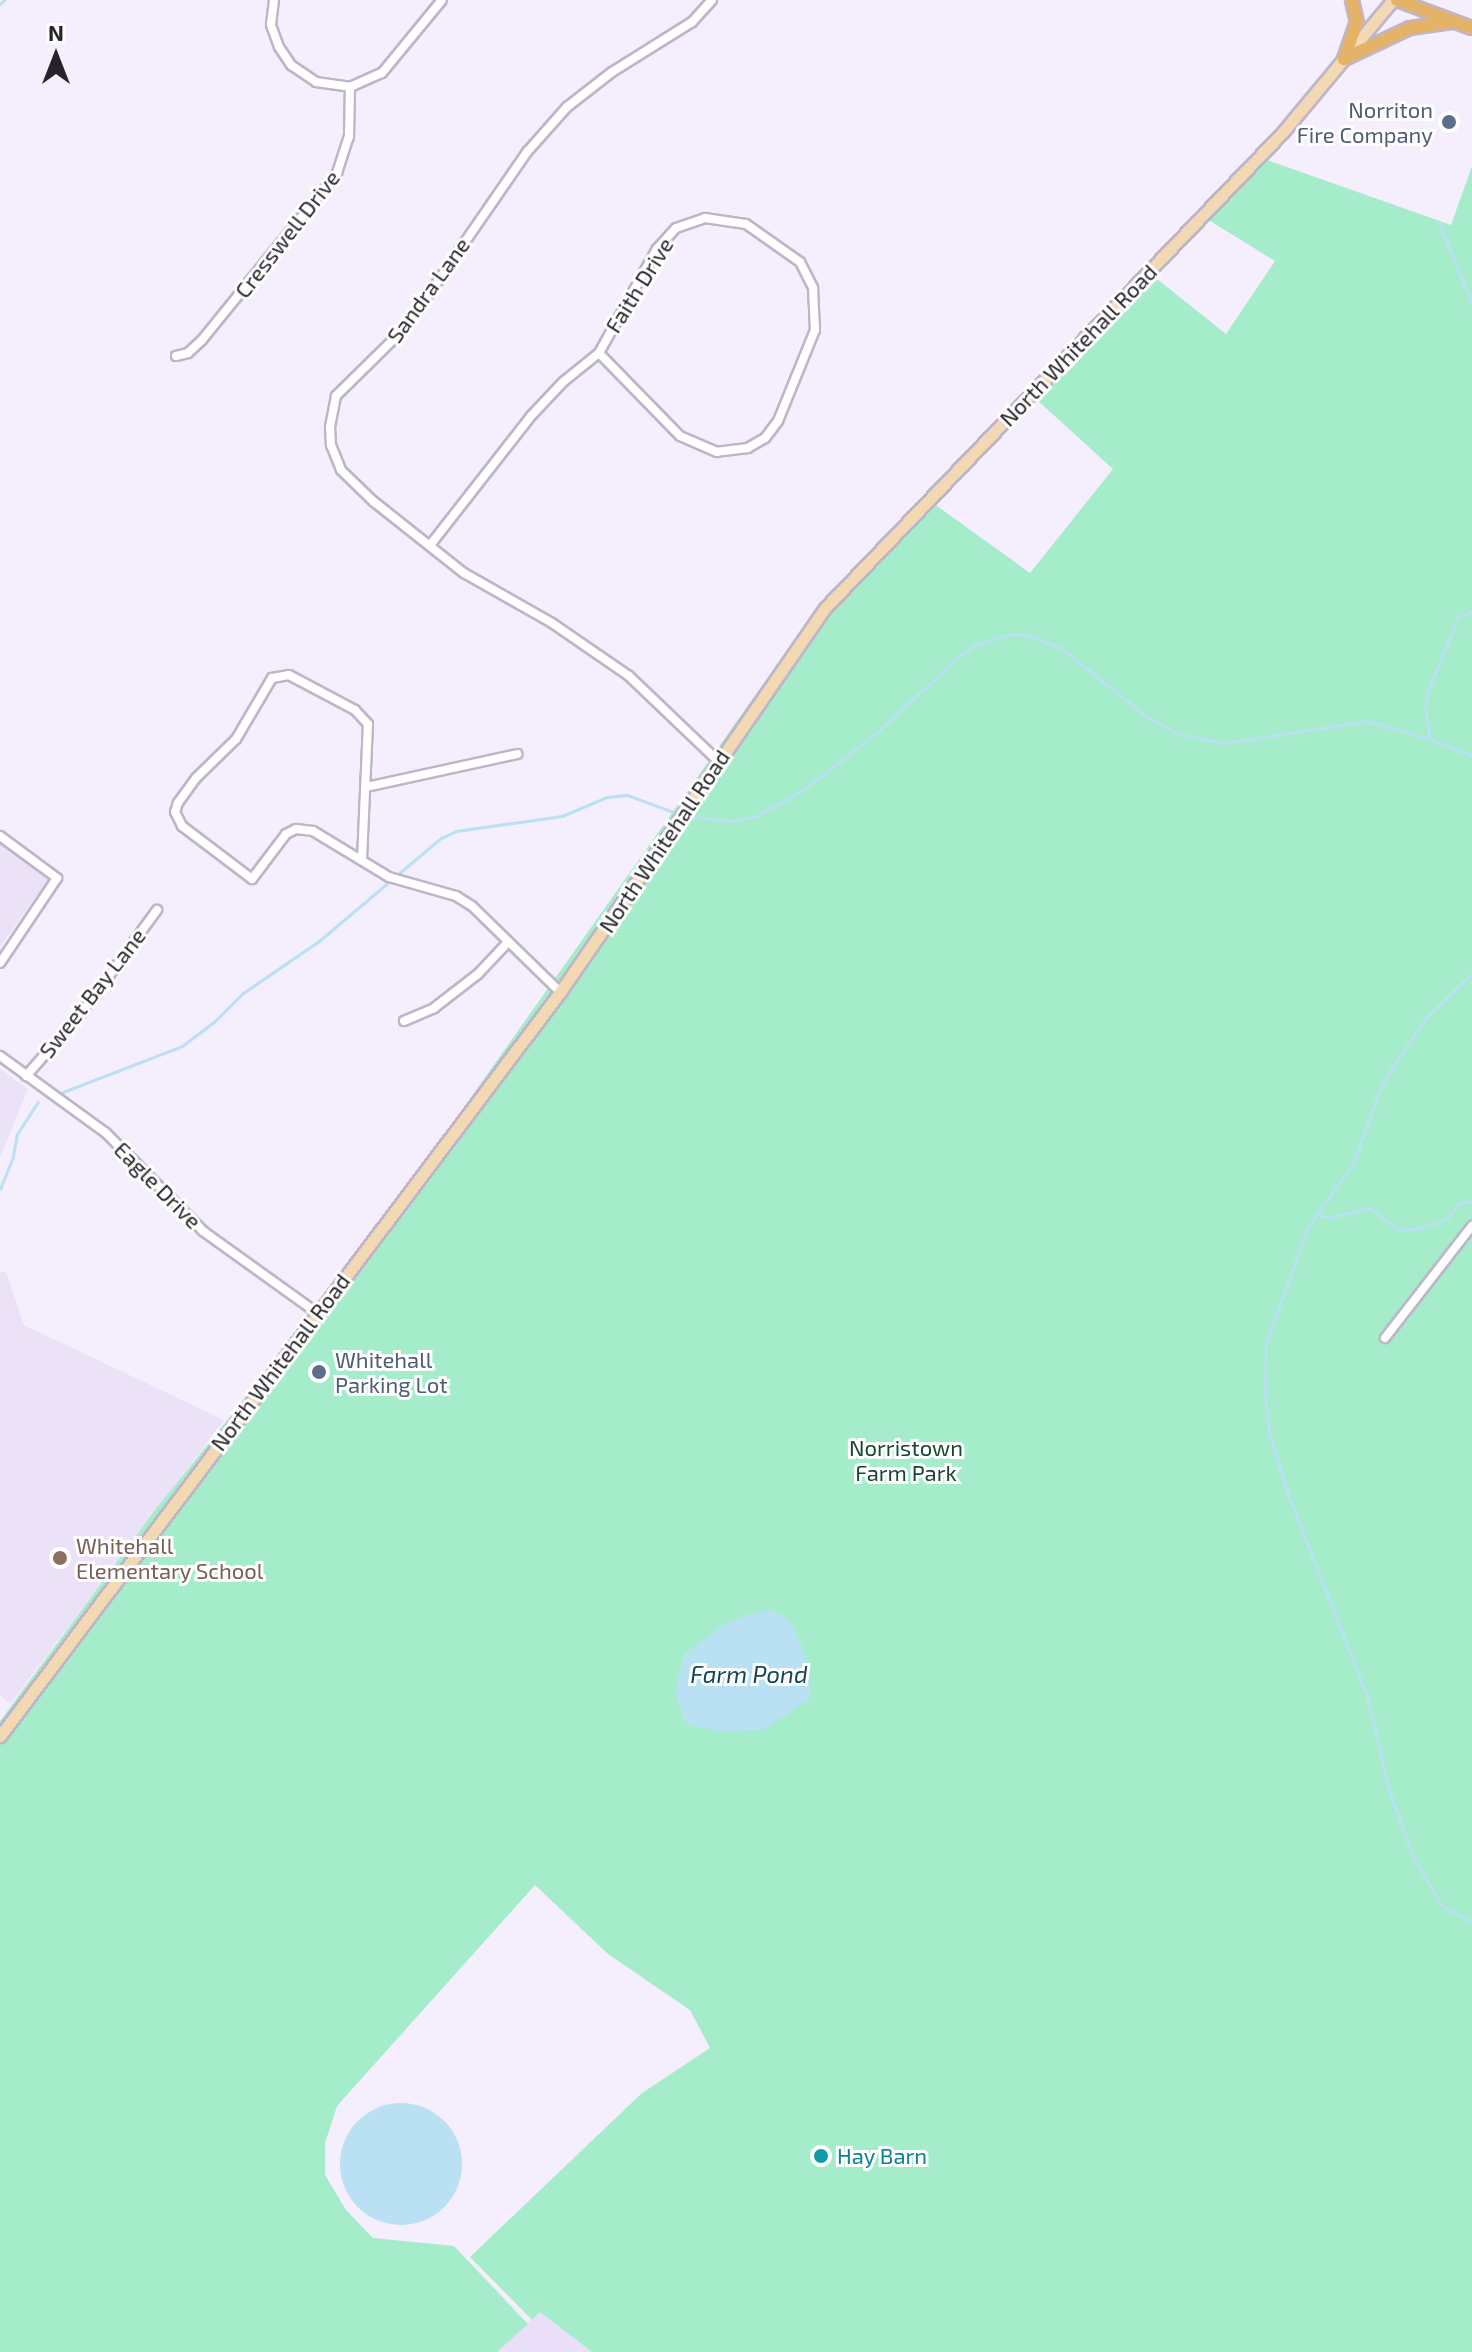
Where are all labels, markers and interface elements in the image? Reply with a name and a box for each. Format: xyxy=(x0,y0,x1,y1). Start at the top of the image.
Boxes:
north arrow xyxy=(16,16,96,96)
text: N xyxy=(48,19,64,45)
place label: Norriton Fire Company xyxy=(1297,96,1433,148)
marker: Norriton Fire Company xyxy=(1440,113,1458,131)
street label: Cresswell Drive xyxy=(229,165,345,303)
street label: Sandra Lane xyxy=(381,232,475,348)
street label: Faith Drive xyxy=(599,233,679,337)
street label: North Whitehall Road xyxy=(994,258,1162,432)
street label: North Whitehall Road xyxy=(593,744,735,938)
street label: Sweet Bay Lane xyxy=(33,923,151,1063)
street label: Eagle Drive xyxy=(109,1136,207,1234)
street label: North Whitehall Road xyxy=(205,1268,355,1456)
place label: Whitehall Parking Lot xyxy=(335,1346,448,1398)
marker: Whitehall Parking Lot xyxy=(310,1363,328,1381)
park label: Norristown Farm Park xyxy=(849,1434,963,1486)
place label: Whitehall Elementary School xyxy=(76,1532,264,1584)
marker: Whitehall Elementary School xyxy=(51,1549,69,1567)
water label: Farm Pond xyxy=(690,1660,808,1688)
place label: Hay Barn xyxy=(837,2143,928,2169)
marker: Hay Barn xyxy=(812,2147,830,2165)

